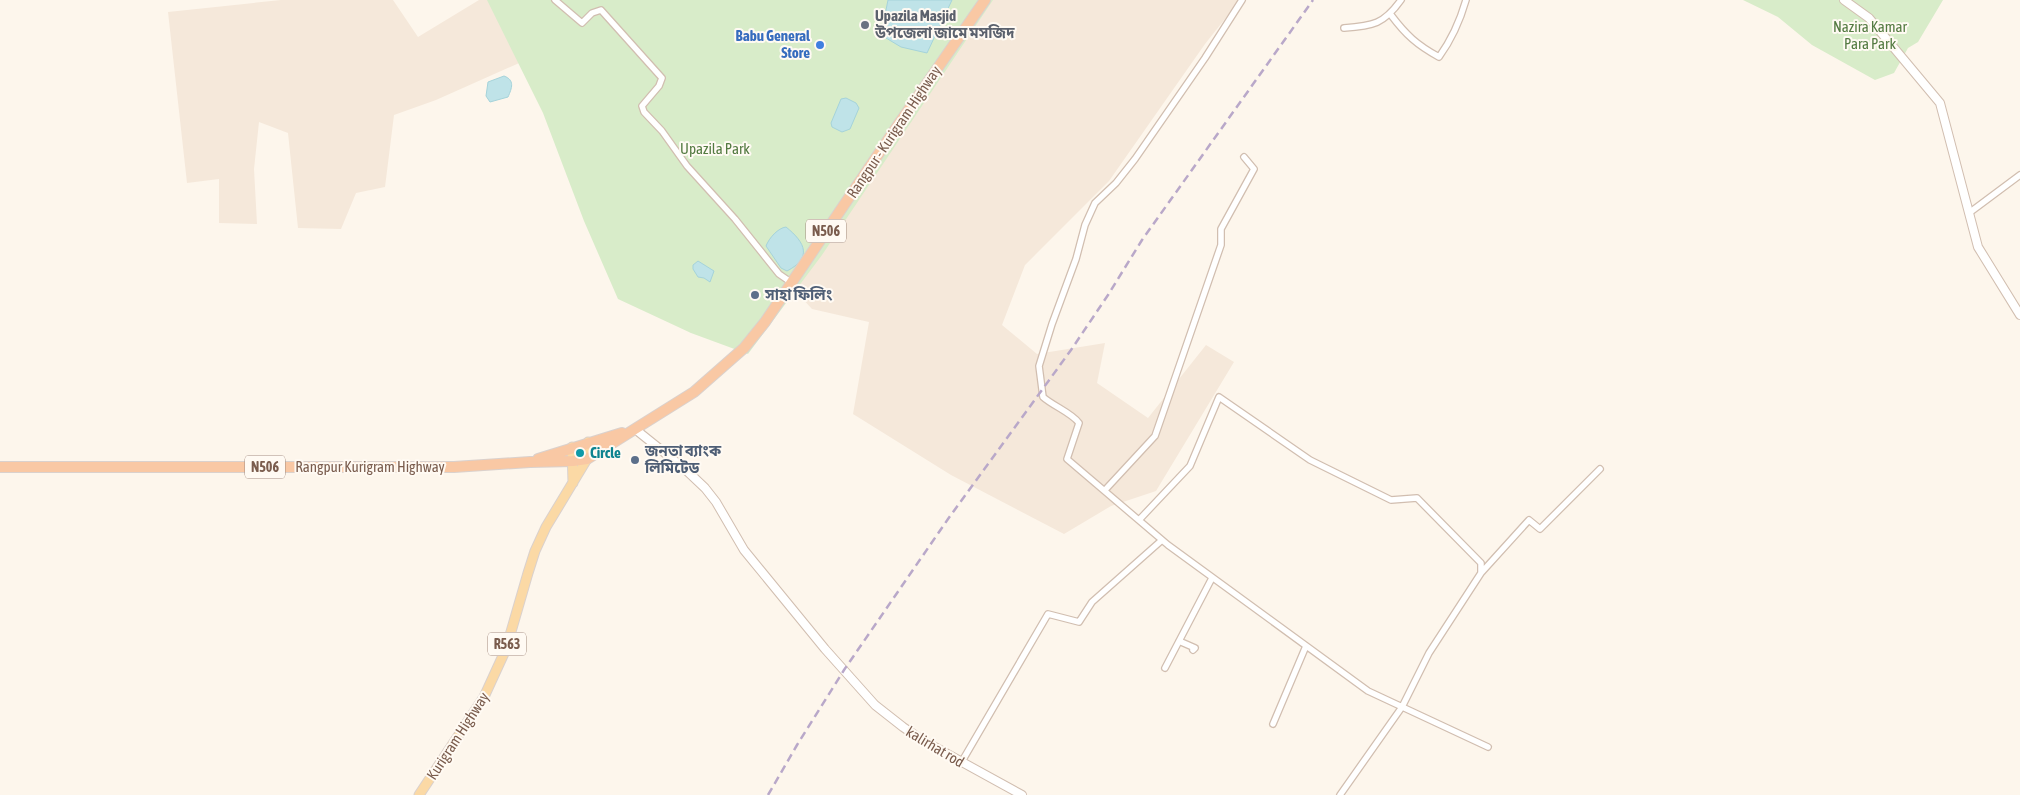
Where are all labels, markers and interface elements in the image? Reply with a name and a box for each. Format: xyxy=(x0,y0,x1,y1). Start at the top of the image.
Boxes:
place label: Upazila Masjid উপজেলা জামে মসজিদ xyxy=(874,7,1015,41)
park label: Nazira Kamar Para Park xyxy=(1833,18,1908,52)
marker: Upazila Masjid উপজেলা জামে মসজিদ xyxy=(859,19,871,31)
place label: Babu General Store xyxy=(736,27,811,61)
marker: Babu General Store xyxy=(814,39,826,51)
street label: Rangpur - Kurigram Highway xyxy=(843,63,944,201)
park label: Upazila Park xyxy=(680,140,750,157)
road number: N506 xyxy=(806,220,846,242)
place label: সাহা ফিলিং xyxy=(764,286,833,303)
marker: সাহা ফিলিং xyxy=(749,289,761,301)
place label: জনতা ব্যাংক লিমিটেড xyxy=(644,442,722,476)
place label: Circle xyxy=(590,444,621,461)
marker: Circle xyxy=(574,447,586,459)
marker: জনতা ব্যাংক লিমিটেড xyxy=(629,454,641,466)
road number: N506 xyxy=(245,456,285,478)
street label: Rangpur Kurigram Highway xyxy=(295,458,445,475)
road number: R563 xyxy=(488,633,526,656)
street label: Kurigram Highway xyxy=(423,689,492,783)
street label: kalirhat rod xyxy=(903,723,967,771)

